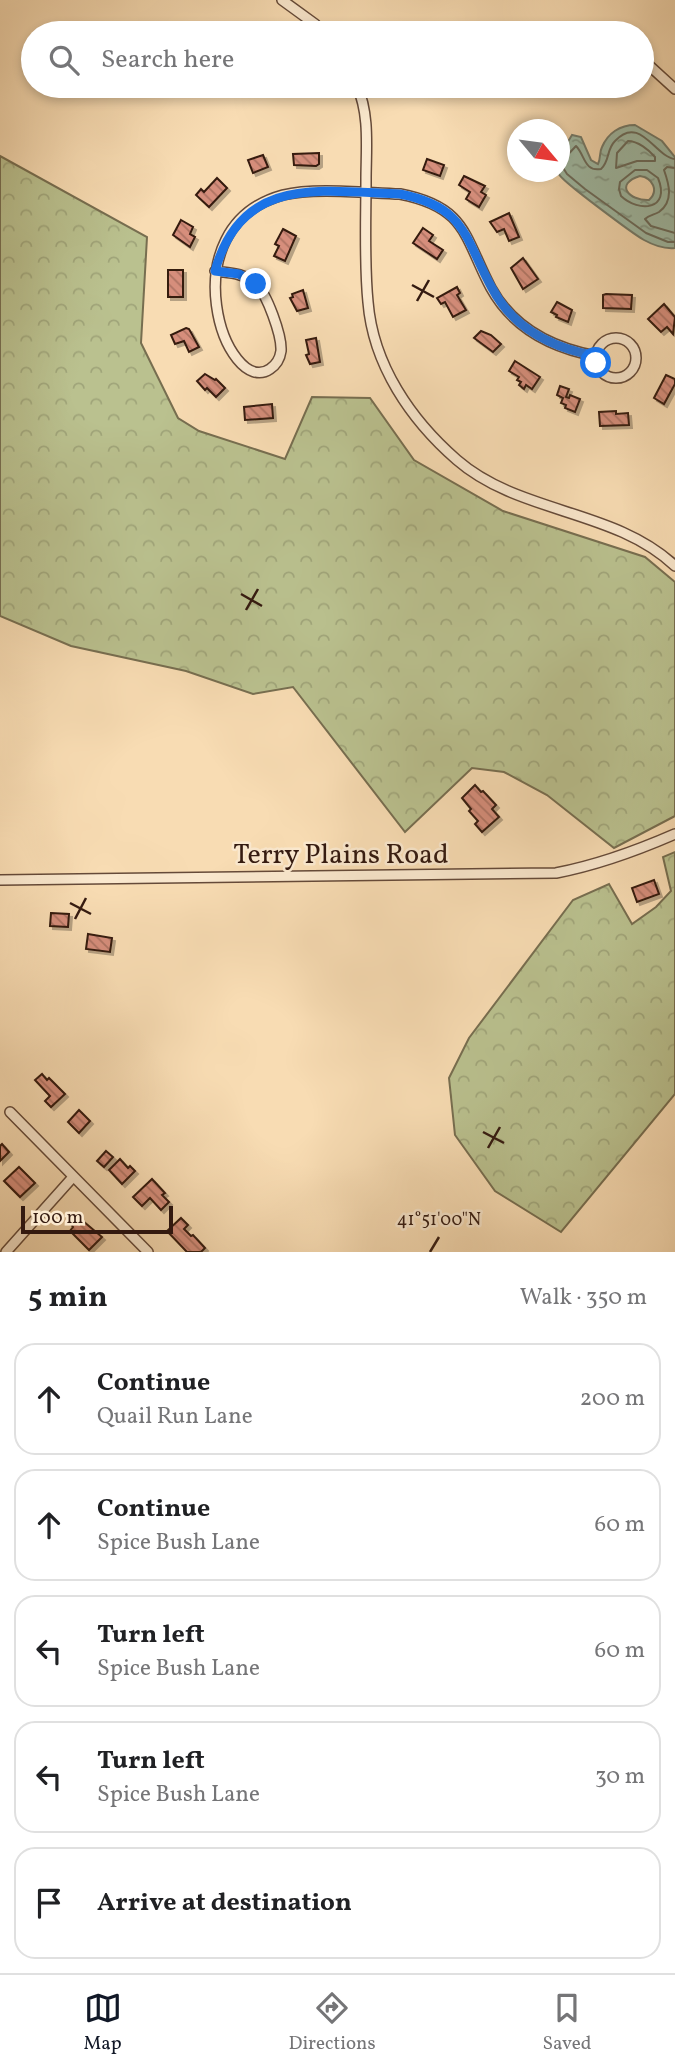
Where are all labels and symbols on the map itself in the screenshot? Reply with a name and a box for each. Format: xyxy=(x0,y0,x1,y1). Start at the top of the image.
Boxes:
north arrow xyxy=(507,119,570,182)
route end xyxy=(240,268,271,299)
route start xyxy=(580,347,611,378)
street label: Terry Plains Road xyxy=(233,836,449,875)
scale bar xyxy=(21,1203,173,1235)
text: 41°51'00"N xyxy=(397,1208,481,1233)

